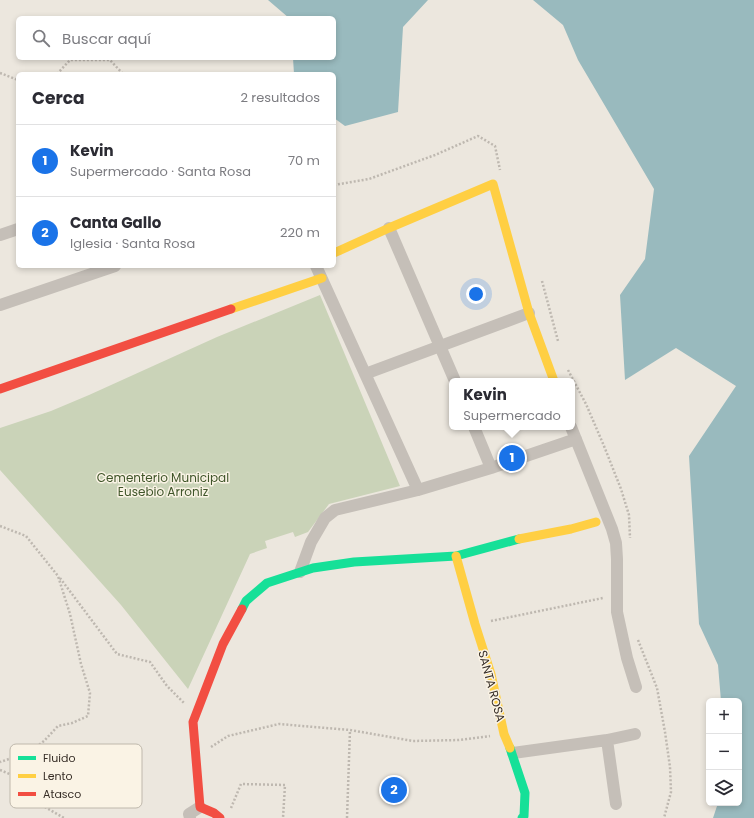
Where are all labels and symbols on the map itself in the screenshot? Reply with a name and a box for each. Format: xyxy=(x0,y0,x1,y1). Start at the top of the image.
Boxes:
your location xyxy=(466,284,486,304)
pin: 1 xyxy=(499,443,525,473)
park label: Cementerio Municipal Eusebio Arroniz xyxy=(97,469,229,500)
street label: SANTA ROSA xyxy=(474,648,510,724)
legend xyxy=(10,744,142,808)
text: Fluido xyxy=(43,750,75,766)
text: Lento xyxy=(43,768,73,784)
pin: 2 xyxy=(381,775,407,805)
text: Atasco xyxy=(43,786,81,802)

